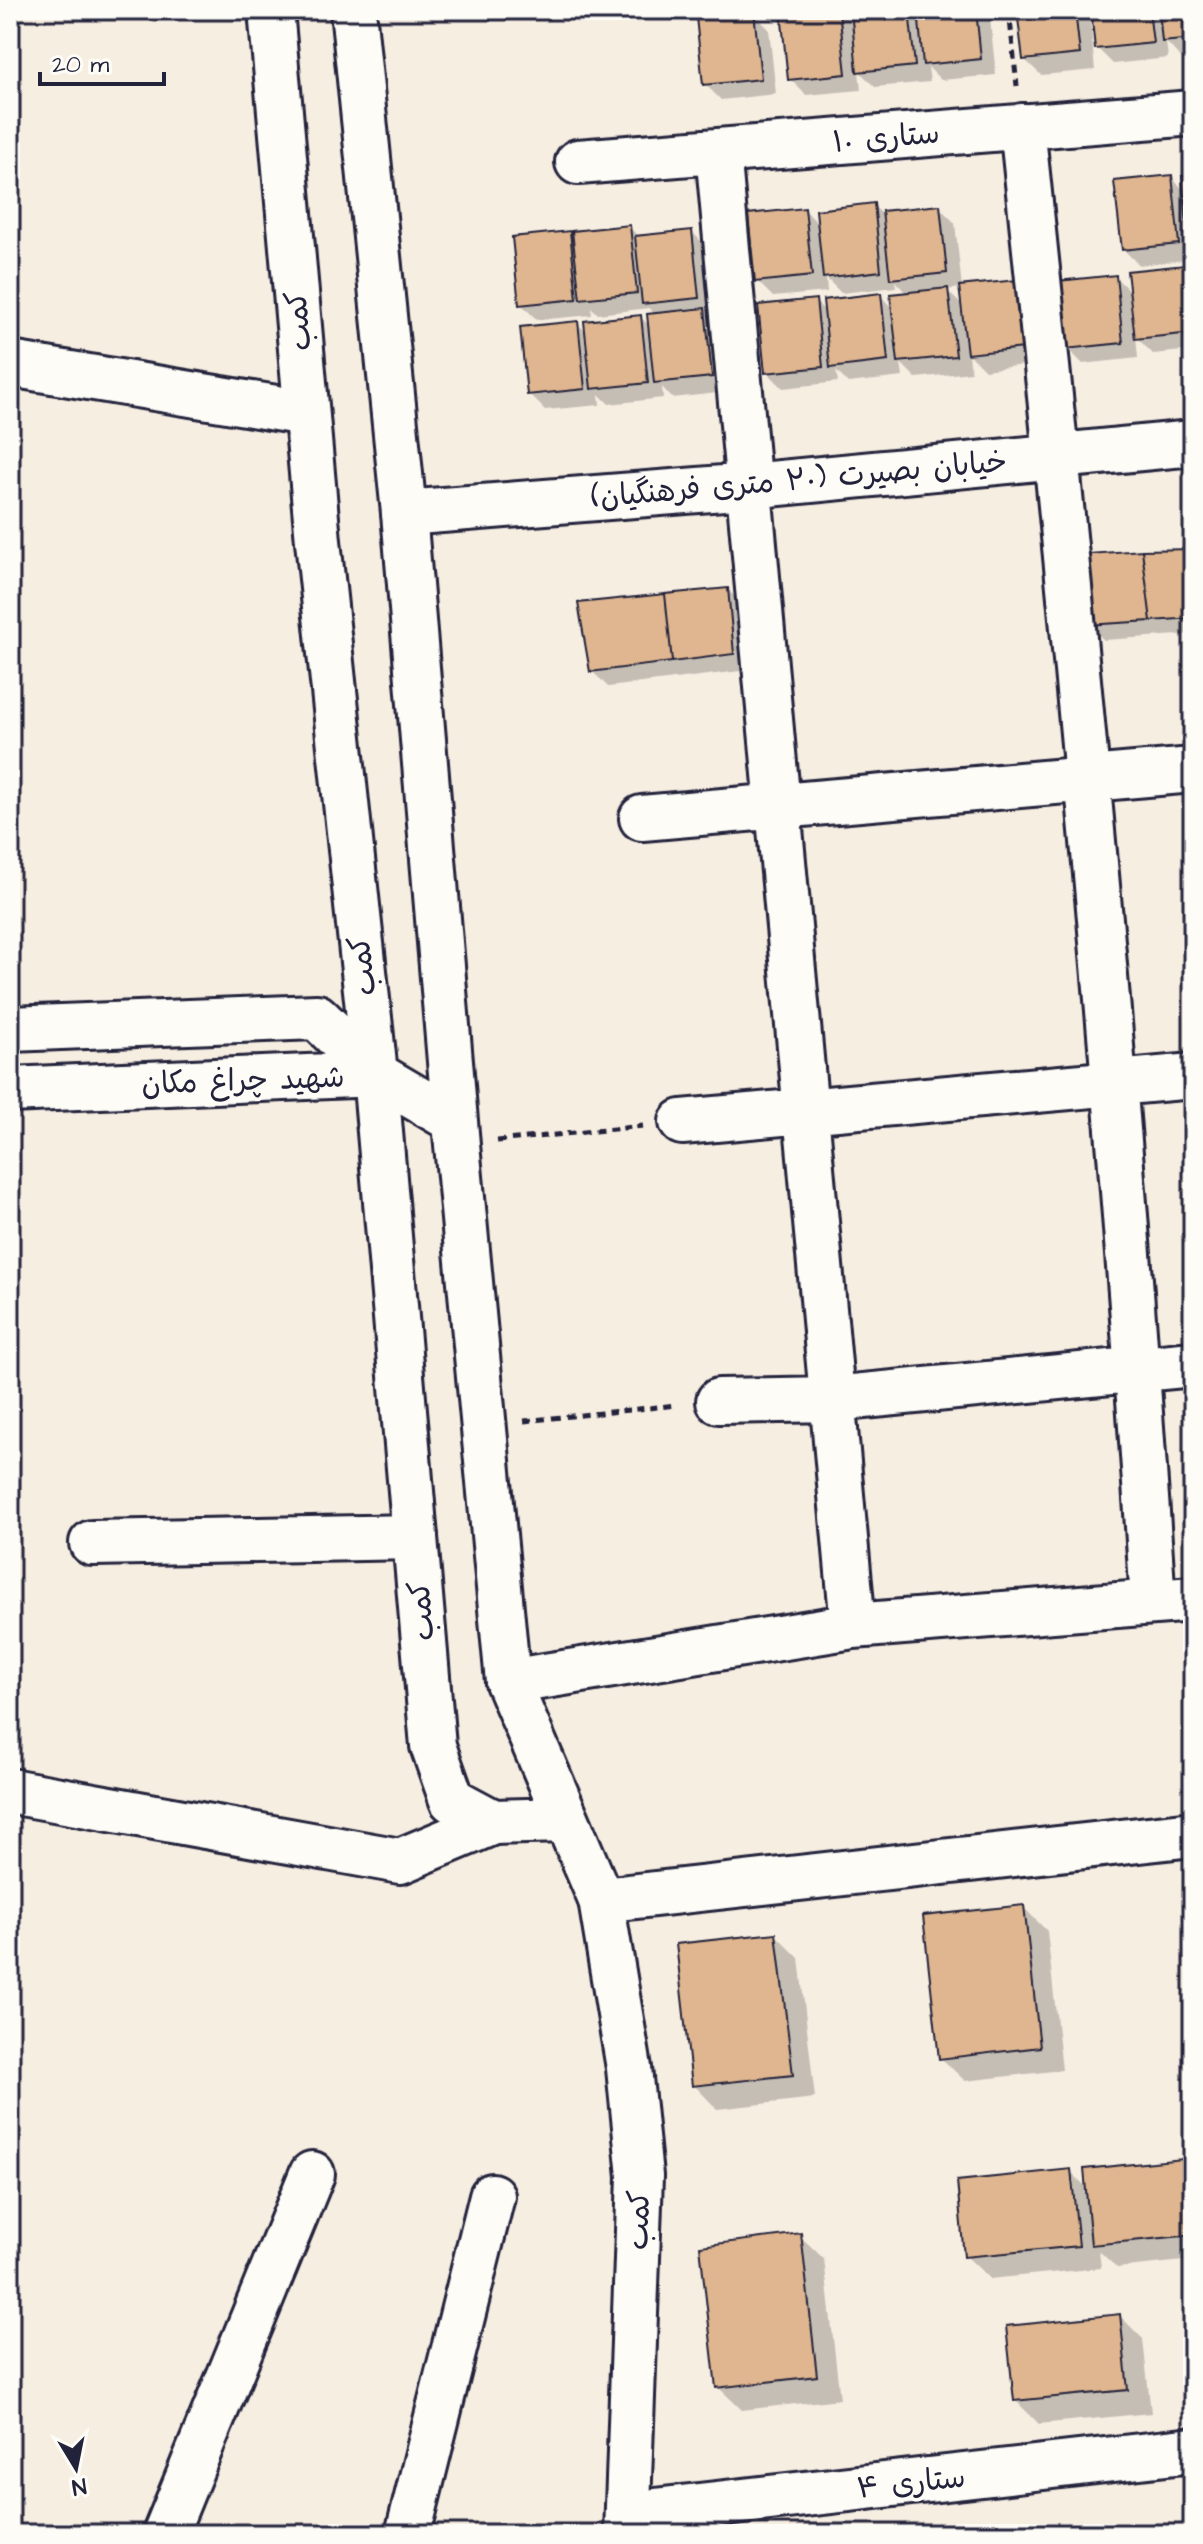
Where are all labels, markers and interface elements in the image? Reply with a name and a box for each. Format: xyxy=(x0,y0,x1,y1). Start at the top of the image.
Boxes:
scale bar xyxy=(40,36,164,86)
text: 20 m xyxy=(52,48,109,82)
street label: ستاری ۱۰ xyxy=(831,112,941,164)
street label: کمب xyxy=(275,289,323,353)
street label: خیابان بصیرت (۲۰ متری فرهنگیان) xyxy=(590,441,1009,519)
street label: کمب xyxy=(338,934,387,998)
street label: شهید چراغ مکان xyxy=(141,1056,345,1106)
street label: کمب xyxy=(398,1579,446,1643)
street label: کمب xyxy=(617,2189,661,2251)
north arrow xyxy=(36,2428,116,2508)
street label: ستاری ۴ xyxy=(855,2456,968,2510)
text: N xyxy=(70,2470,89,2503)

